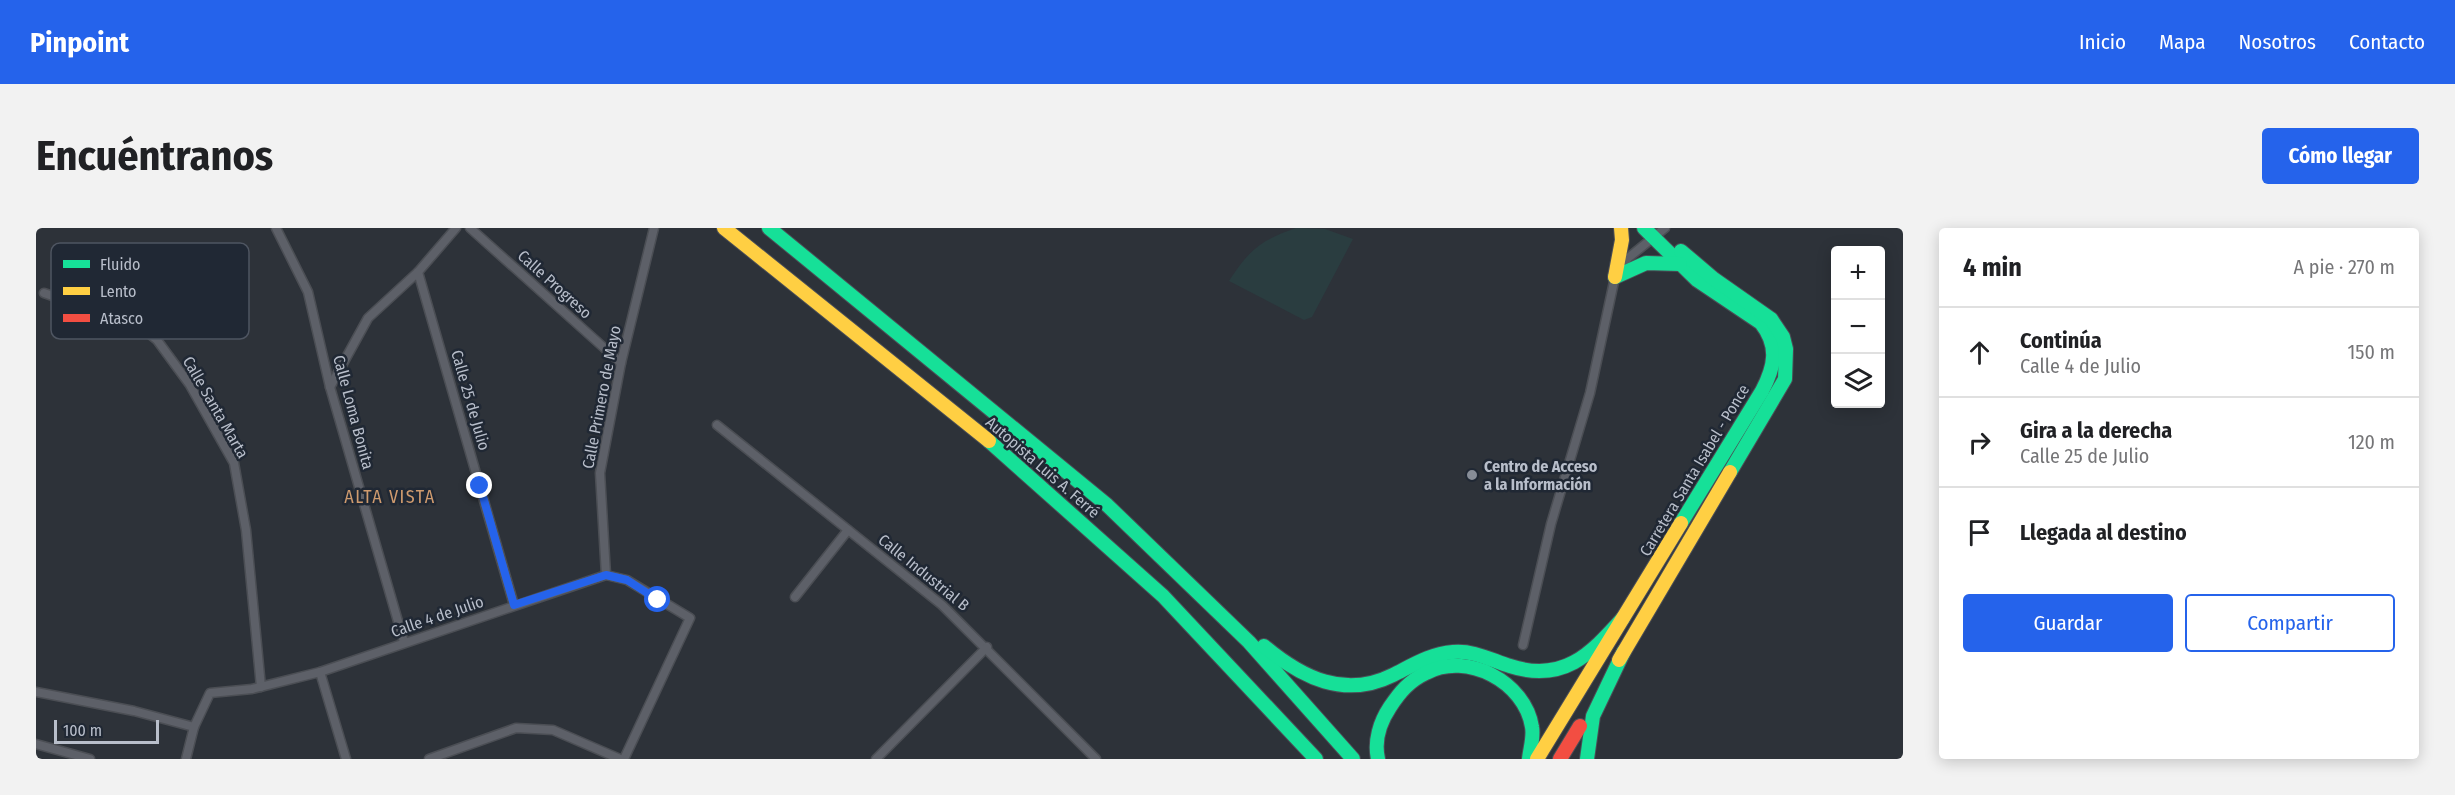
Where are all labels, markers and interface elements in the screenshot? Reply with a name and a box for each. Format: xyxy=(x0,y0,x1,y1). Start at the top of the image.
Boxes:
text: Pinpoint xyxy=(30,26,129,59)
text: Inicio xyxy=(2079,29,2126,55)
text: Mapa xyxy=(2159,29,2206,55)
text: Nosotros xyxy=(2239,29,2316,55)
text: Contacto xyxy=(2349,29,2425,55)
button: Cómo llegar xyxy=(2262,128,2419,184)
text: Encuéntranos xyxy=(36,131,273,181)
legend xyxy=(51,243,249,339)
street label: Calle Progreso xyxy=(514,246,596,323)
map controls xyxy=(1831,246,1885,408)
button: + xyxy=(1831,246,1885,300)
text: 4 min xyxy=(1963,252,2022,283)
text: Fluido xyxy=(100,255,140,274)
text: A pie · 270 m xyxy=(2294,255,2395,279)
text: Lento xyxy=(100,282,136,301)
button: − xyxy=(1831,300,1885,354)
text: Atasco xyxy=(100,309,143,328)
street label: Calle Primero de Mayo xyxy=(578,324,625,470)
text: Continúa xyxy=(2020,327,2102,354)
icon: ahead xyxy=(1963,336,1996,369)
text: 150 m xyxy=(2348,340,2395,364)
street label: Calle 25 de Julio xyxy=(447,348,494,453)
street label: Calle Santa Marta xyxy=(179,353,252,462)
street label: Calle Loma Bonita xyxy=(329,353,378,471)
button: layers xyxy=(1831,354,1885,408)
text: Calle 4 de Julio xyxy=(2020,354,2141,378)
street label: Carretera Santa Isabel - Ponce xyxy=(1636,381,1753,560)
street label: Autopista Luis A. Ferré xyxy=(982,413,1104,522)
text: Gira a la derecha xyxy=(2020,417,2172,444)
icon: right xyxy=(1963,426,1996,459)
text: 120 m xyxy=(2348,430,2395,454)
text: Calle 25 de Julio xyxy=(2020,444,2149,468)
place label: Centro de Acceso a la Información xyxy=(1484,457,1598,494)
marker: Centro de Acceso a la Información xyxy=(1465,468,1479,482)
route end xyxy=(466,472,492,498)
district label: ALTA VISTA xyxy=(344,486,436,508)
icon: arrive xyxy=(1963,516,1996,549)
text: Llegada al destino xyxy=(2020,519,2187,546)
street label: Calle Industrial B xyxy=(874,530,973,615)
route start xyxy=(644,586,670,612)
street label: Calle 4 de Julio xyxy=(388,592,486,641)
button: Guardar xyxy=(1963,594,2173,652)
button: Compartir xyxy=(2185,594,2395,652)
scale bar xyxy=(54,717,159,744)
text: 100 m xyxy=(63,721,102,740)

